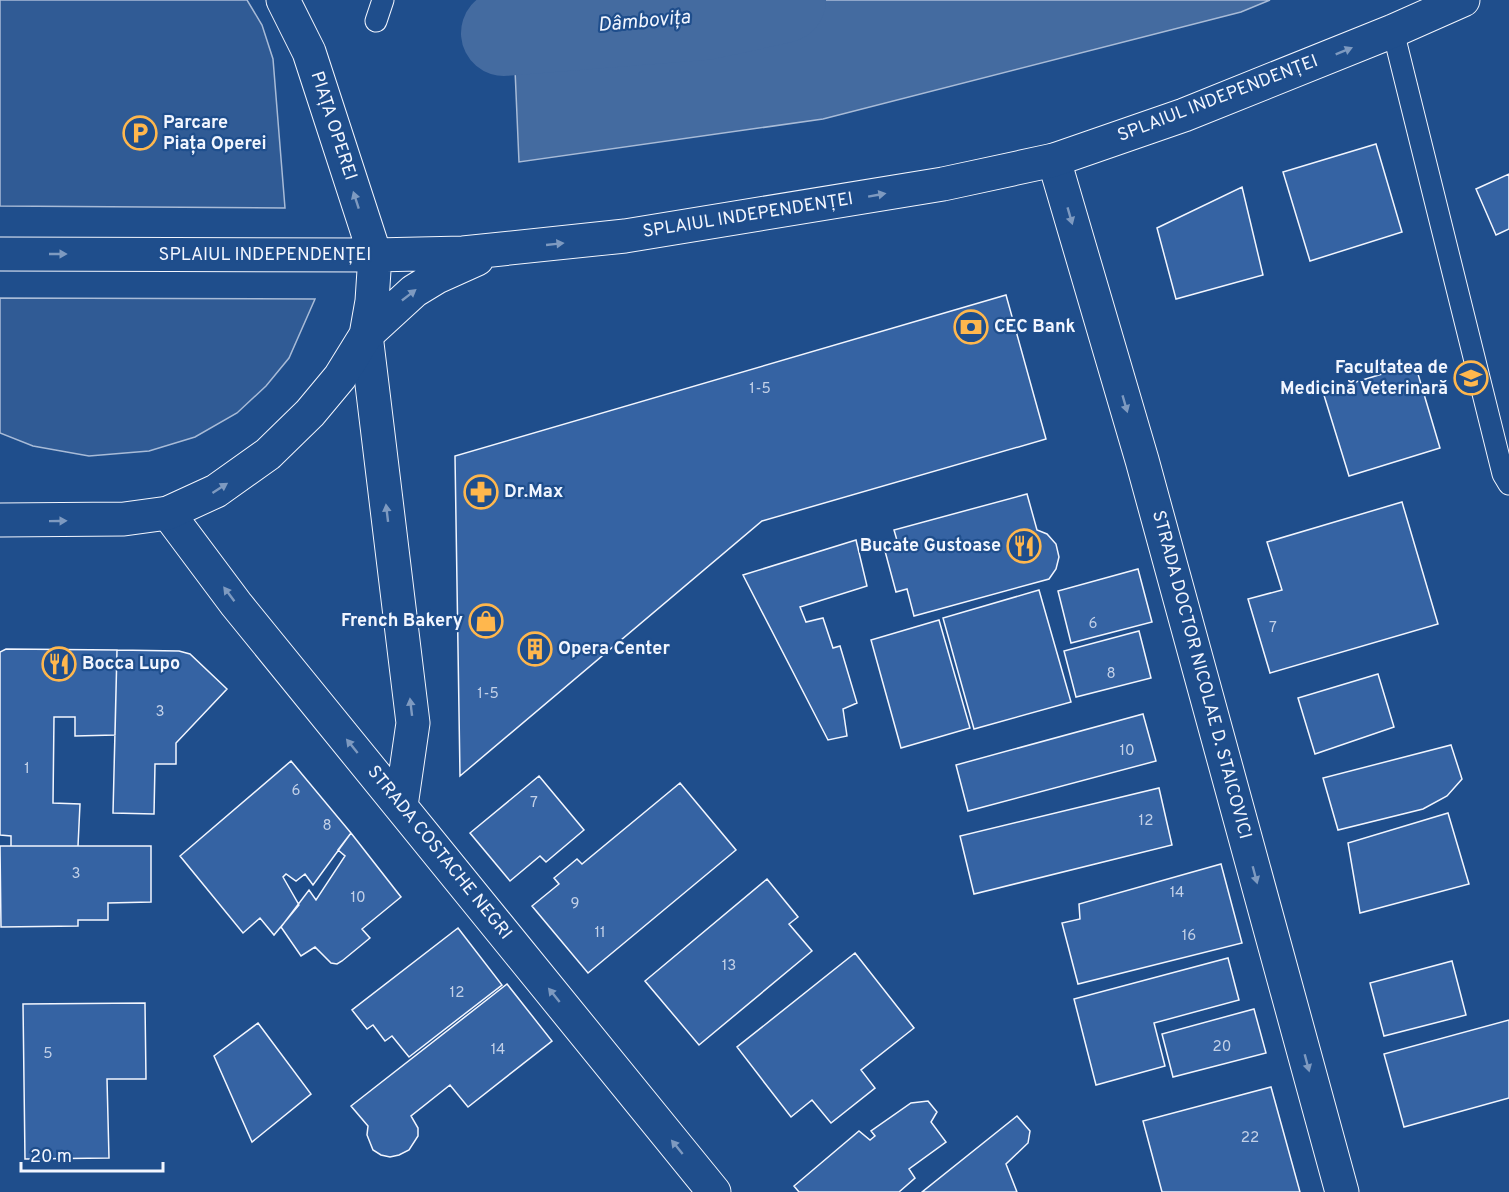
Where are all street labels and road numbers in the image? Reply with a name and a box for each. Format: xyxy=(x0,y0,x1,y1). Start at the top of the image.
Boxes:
street label: SPLAIUL INDEPENDENȚEI xyxy=(1115,50,1321,148)
street label: PIAȚA OPEREI xyxy=(305,69,361,183)
street label: SPLAIUL INDEPENDENȚEI xyxy=(641,188,855,244)
street label: SPLAIUL INDEPENDENȚEI xyxy=(159,244,371,267)
street label: STRADA DOCTOR NICOLAE D. STAICOVICI xyxy=(1146,508,1256,842)
street label: STRADA COSTACHE NEGRI xyxy=(362,761,516,945)

